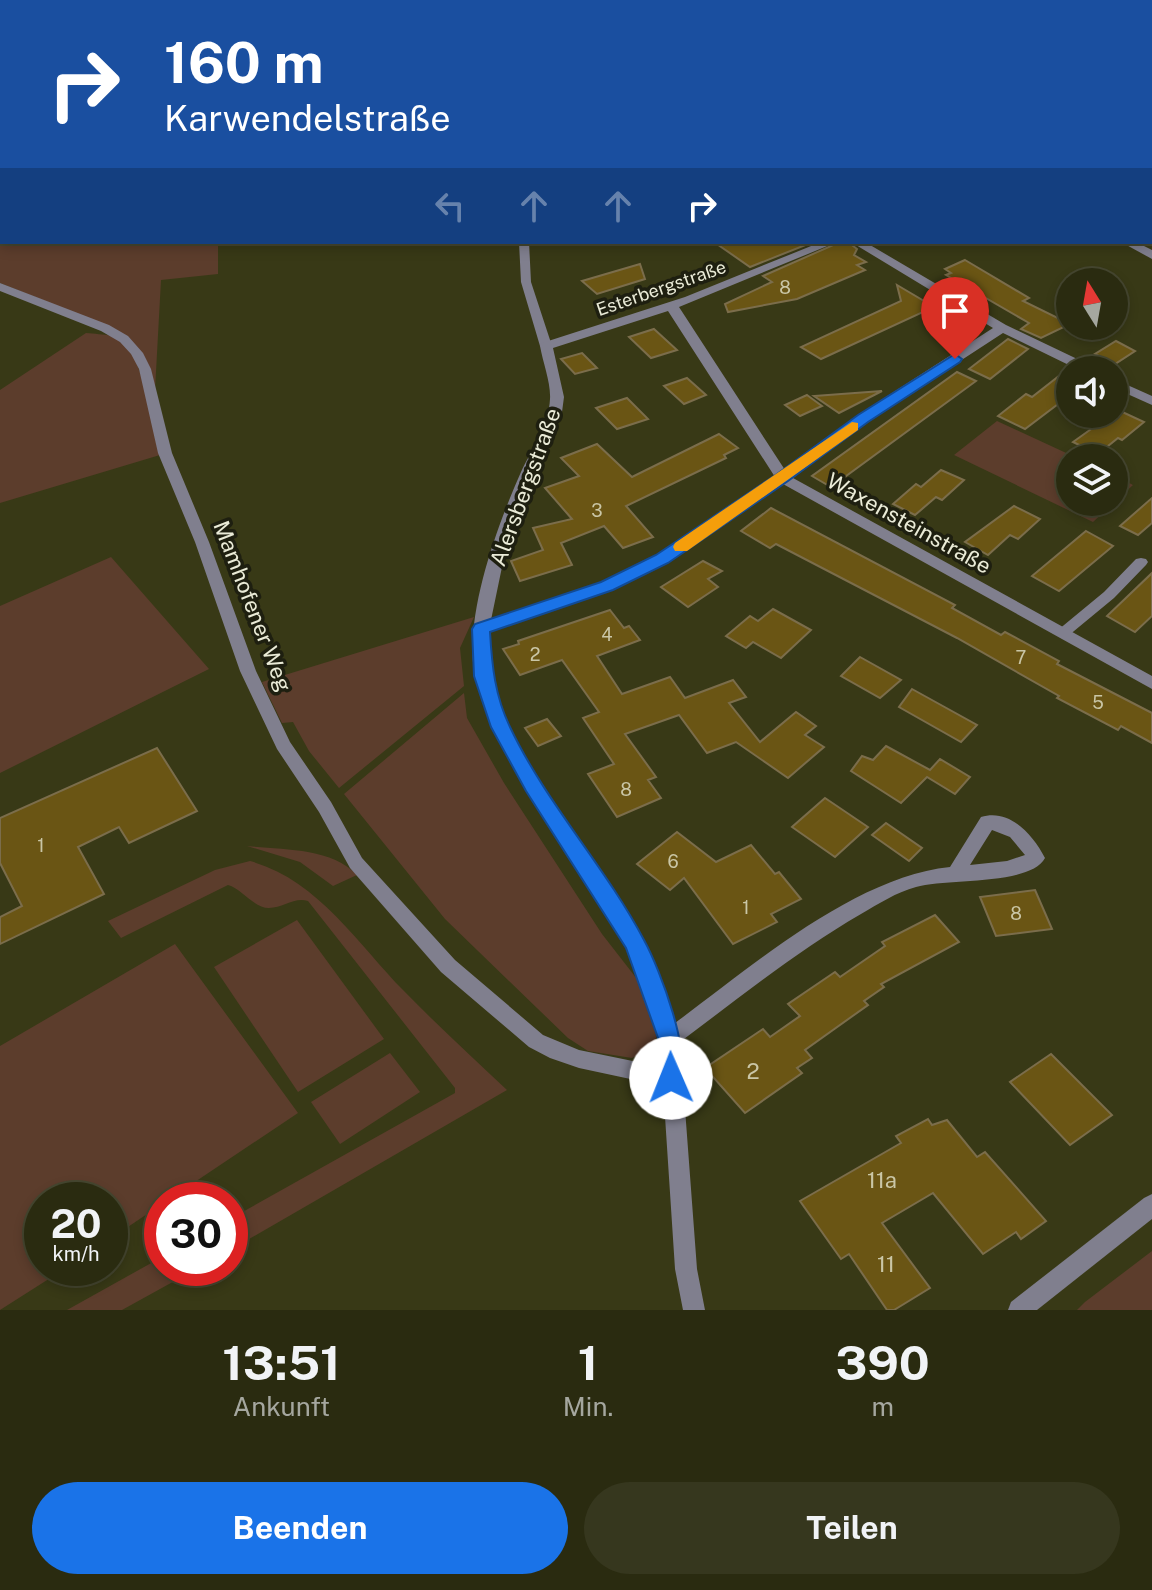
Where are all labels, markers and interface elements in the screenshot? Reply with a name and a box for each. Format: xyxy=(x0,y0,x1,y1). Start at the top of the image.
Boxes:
text: 160 m xyxy=(164,30,324,96)
icon: right xyxy=(32,32,136,136)
text: Karwendelstraße xyxy=(164,97,451,139)
icon: left xyxy=(428,184,472,228)
icon: ahead xyxy=(512,184,556,228)
icon: ahead xyxy=(596,184,640,228)
icon: right xyxy=(680,184,724,228)
street label: Esterbergstraße xyxy=(593,256,729,320)
north arrow xyxy=(1056,268,1128,340)
map controls xyxy=(1056,268,1128,516)
house number: 8 xyxy=(779,277,791,298)
pin xyxy=(921,277,989,359)
icon: arrive xyxy=(933,289,977,333)
button: sound xyxy=(1056,356,1128,428)
street label: Alersbergstraße xyxy=(484,404,566,570)
button: layers xyxy=(1056,444,1128,516)
street label: Waxensteinstraße xyxy=(822,467,996,579)
house number: 3 xyxy=(591,500,603,521)
street label: Mamhofener Weg xyxy=(208,517,298,695)
house number: 4 xyxy=(601,624,613,645)
house number: 2 xyxy=(530,644,540,665)
house number: 7 xyxy=(1016,647,1026,668)
house number: 5 xyxy=(1092,692,1104,713)
house number: 8 xyxy=(620,779,632,800)
house number: 1 xyxy=(37,835,45,856)
house number: 6 xyxy=(667,851,679,872)
house number: 1 xyxy=(742,897,750,918)
house number: 8 xyxy=(1010,903,1022,924)
position arrow xyxy=(629,1036,713,1120)
house number: 2 xyxy=(746,1058,760,1084)
house number: 11a xyxy=(867,1167,897,1193)
speed limit sign: 30 xyxy=(144,1182,248,1286)
text: 20 xyxy=(50,1200,102,1247)
text: km/h xyxy=(52,1242,100,1266)
house number: 11 xyxy=(877,1251,895,1277)
text: 13:51 xyxy=(222,1334,341,1391)
text: 1 xyxy=(578,1334,598,1391)
text: 390 xyxy=(836,1334,930,1391)
text: Ankunft xyxy=(233,1391,330,1422)
text: Min. xyxy=(563,1391,613,1422)
text: m xyxy=(871,1391,894,1422)
button: Beenden xyxy=(32,1482,568,1574)
button: Teilen xyxy=(584,1482,1120,1574)

